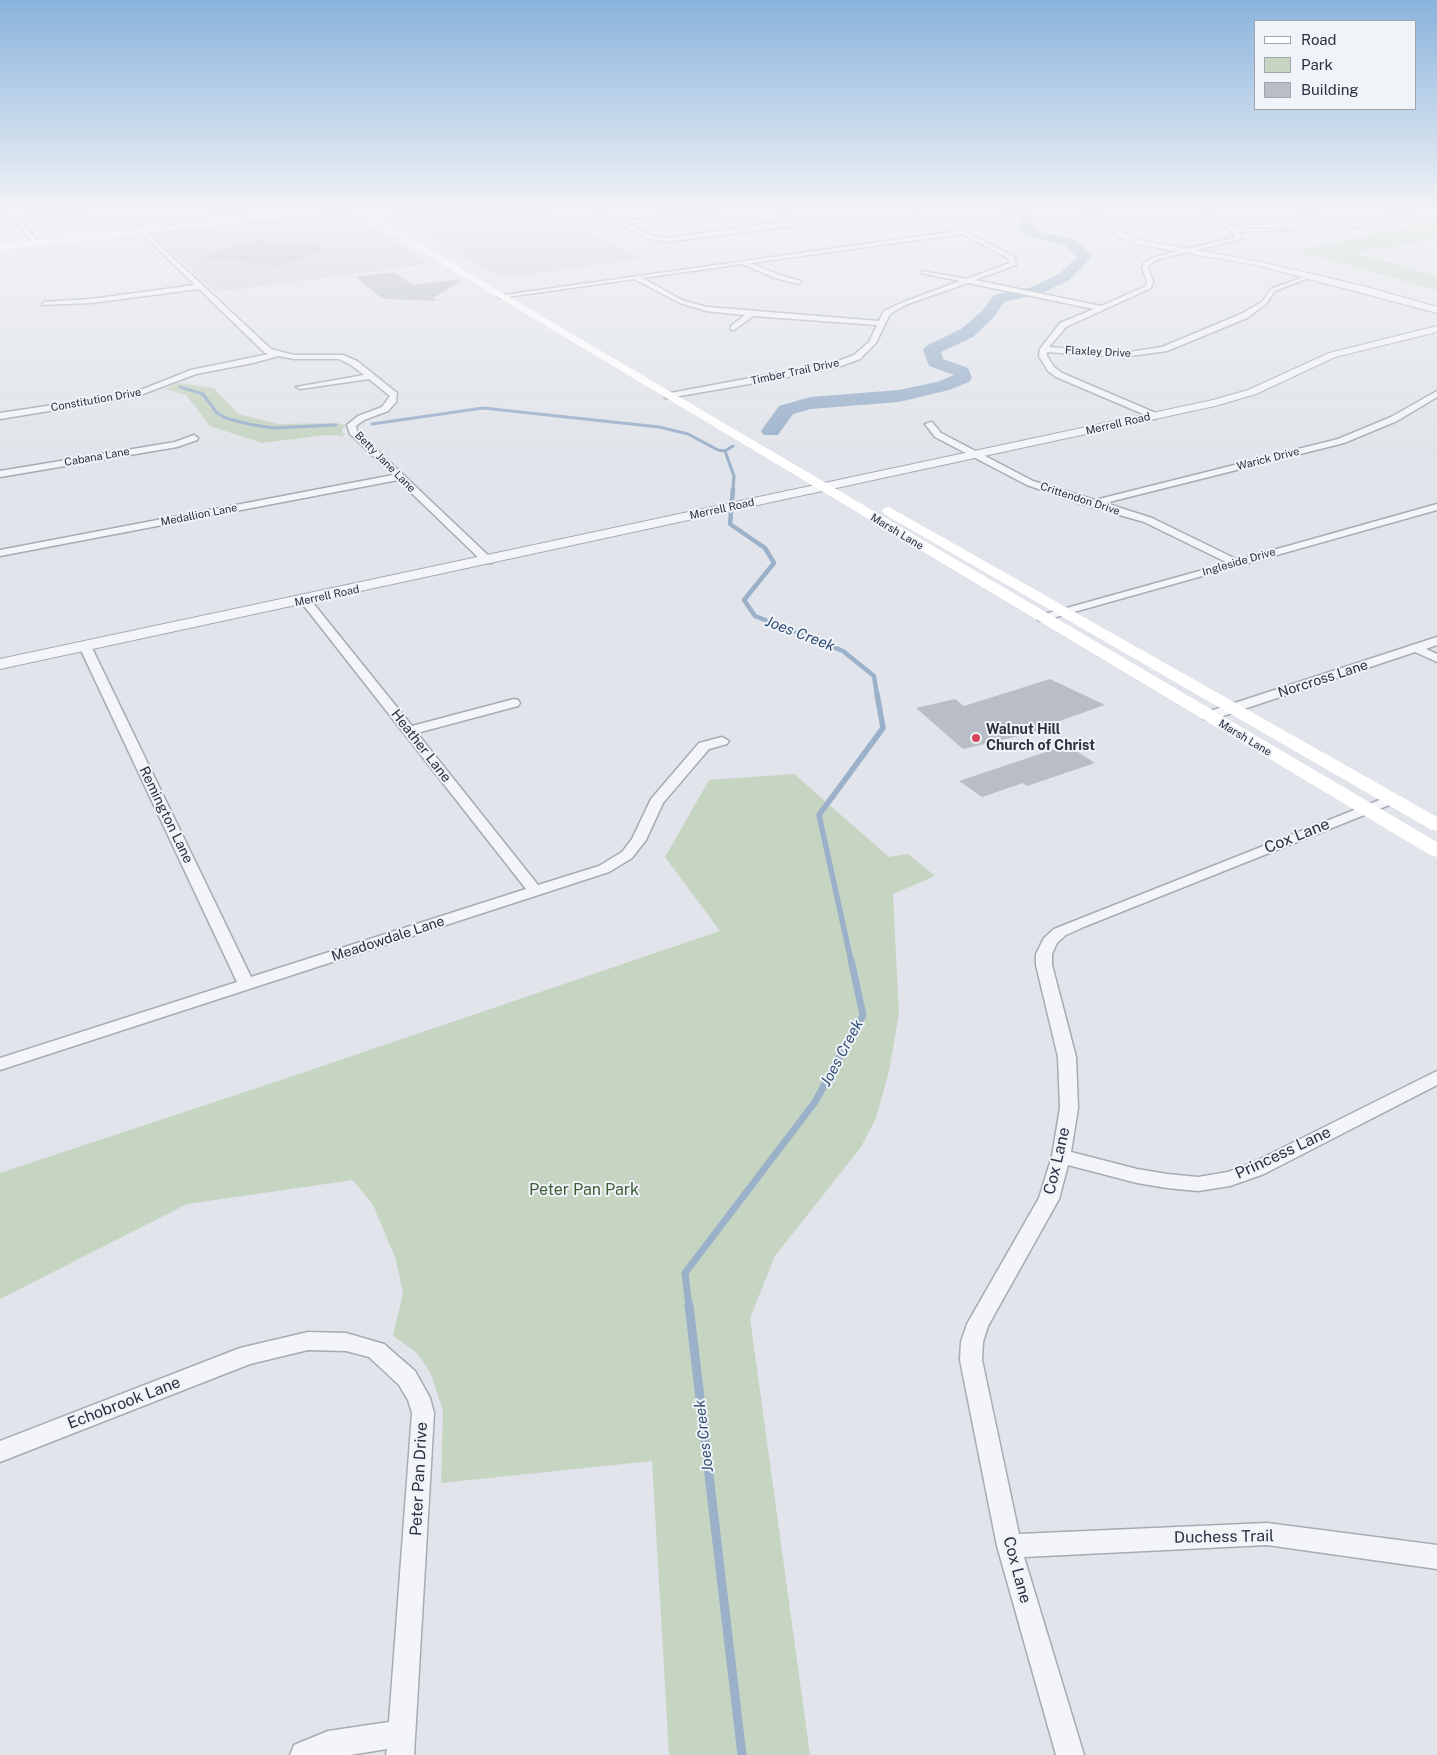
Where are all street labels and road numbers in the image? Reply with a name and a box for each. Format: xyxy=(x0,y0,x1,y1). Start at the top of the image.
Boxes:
street label: Flaxley Drive xyxy=(1065,344,1131,360)
street label: Timber Trail Drive xyxy=(750,356,840,388)
street label: Constitution Drive xyxy=(50,386,142,414)
street label: Merrell Road xyxy=(1084,410,1152,438)
street label: Betty Jane Lane xyxy=(352,429,418,495)
street label: Cabana Lane xyxy=(63,445,131,469)
street label: Warick Drive xyxy=(1235,445,1301,473)
street label: Crittendon Drive xyxy=(1038,480,1122,518)
street label: Merrell Road xyxy=(688,496,756,522)
street label: Medallion Lane xyxy=(160,501,238,529)
street label: Marsh Lane xyxy=(868,511,926,553)
street label: Ingleside Drive xyxy=(1201,545,1277,579)
street label: Merrell Road xyxy=(293,583,361,609)
street label: Norcross Lane xyxy=(1276,657,1370,701)
street label: Heather Lane xyxy=(387,706,455,786)
street label: Marsh Lane xyxy=(1216,717,1274,759)
street label: Remington Lane xyxy=(135,764,197,866)
street label: Cox Lane xyxy=(1262,814,1332,858)
street label: Meadowdale Lane xyxy=(329,913,447,965)
street label: Princess Lane xyxy=(1232,1122,1334,1184)
street label: Cox Lane xyxy=(1040,1125,1074,1197)
street label: Echobrook Lane xyxy=(65,1373,183,1433)
street label: Peter Pan Drive xyxy=(406,1421,432,1537)
street label: Duchess Trail xyxy=(1174,1527,1274,1547)
street label: Cox Lane xyxy=(999,1534,1035,1606)

